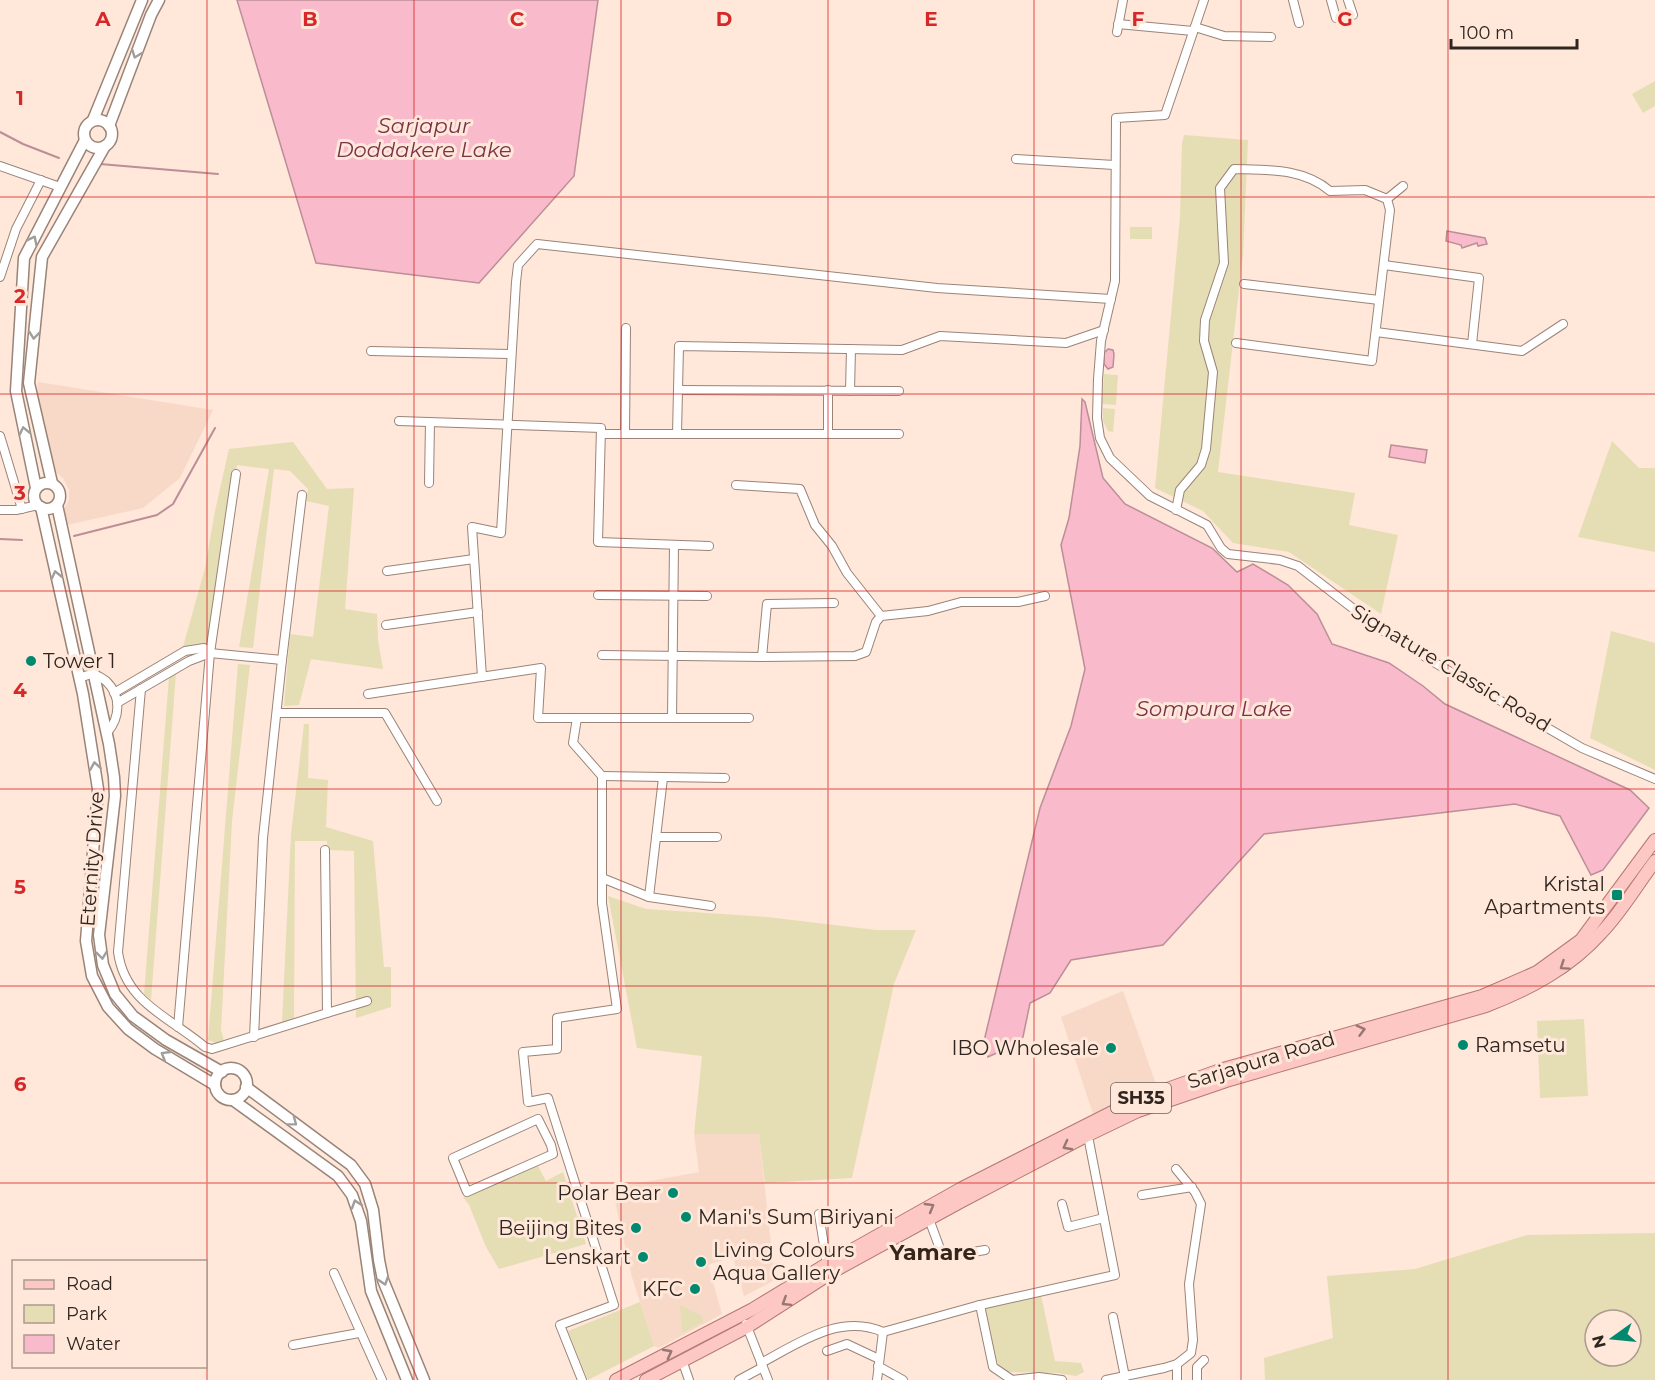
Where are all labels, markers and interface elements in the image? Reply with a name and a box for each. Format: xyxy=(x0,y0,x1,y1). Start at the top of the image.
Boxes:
text: A xyxy=(94,7,111,31)
text: B xyxy=(302,7,318,31)
text: C xyxy=(510,7,525,31)
text: D xyxy=(716,7,732,31)
text: E xyxy=(924,7,938,31)
text: F xyxy=(1132,7,1145,31)
text: G xyxy=(1337,7,1353,31)
scale bar xyxy=(1451,12,1577,50)
text: 100 m xyxy=(1460,22,1514,44)
one-way arrow xyxy=(131,48,144,59)
text: 1 xyxy=(16,86,24,110)
water label: Sarjapur Doddakere Lake xyxy=(336,113,512,162)
one-way arrow xyxy=(26,235,37,246)
text: 2 xyxy=(14,284,26,308)
one-way arrow xyxy=(28,330,41,339)
one-way arrow xyxy=(18,426,31,436)
text: 3 xyxy=(13,481,26,505)
one-way arrow xyxy=(51,570,64,580)
street label: Signature Classic Road xyxy=(1347,599,1555,737)
place label: Tower 1 xyxy=(43,649,115,673)
marker: Tower 1 xyxy=(24,654,38,668)
text: 4 xyxy=(13,678,27,702)
water label: Sompura Lake xyxy=(1136,696,1292,721)
one-way arrow xyxy=(89,762,101,771)
street label: Eternity Drive xyxy=(75,791,109,927)
place label: Kristal Apartments xyxy=(1484,872,1605,919)
text: 5 xyxy=(14,875,26,899)
marker: Kristal Apartments xyxy=(1610,888,1624,902)
one-way arrow xyxy=(95,951,108,960)
one-way arrow xyxy=(1560,959,1571,970)
one-way arrow xyxy=(1355,1025,1366,1037)
street label: Sarjapura Road xyxy=(1184,1026,1338,1094)
place label: Ramsetu xyxy=(1475,1033,1566,1057)
place label: IBO Wholesale xyxy=(951,1036,1099,1060)
marker: Ramsetu xyxy=(1456,1038,1470,1052)
marker: IBO Wholesale xyxy=(1104,1041,1118,1055)
one-way arrow xyxy=(161,1051,171,1062)
text: 6 xyxy=(14,1072,27,1096)
road number: SH35 xyxy=(1111,1083,1171,1113)
one-way arrow xyxy=(286,1114,297,1125)
one-way arrow xyxy=(1062,1139,1073,1150)
place label: Polar Bear xyxy=(557,1181,661,1205)
marker: Polar Bear xyxy=(666,1186,680,1200)
one-way arrow xyxy=(350,1199,363,1210)
one-way arrow xyxy=(924,1202,934,1214)
place label: Mani's Sum Biriyani xyxy=(698,1205,894,1229)
marker: Mani's Sum Biriyani xyxy=(679,1210,693,1224)
place label: Beijing Bites xyxy=(498,1216,624,1240)
marker: Beijing Bites xyxy=(629,1221,643,1235)
place label: Living Colours Aqua Gallery xyxy=(713,1238,854,1285)
district label: Yamare xyxy=(889,1239,977,1266)
place label: Lenskart xyxy=(544,1245,631,1269)
marker: Lenskart xyxy=(636,1250,650,1264)
marker: Living Colours Aqua Gallery xyxy=(694,1255,708,1269)
legend xyxy=(12,1260,207,1368)
text: Road xyxy=(66,1273,113,1295)
one-way arrow xyxy=(377,1275,389,1286)
place label: KFC xyxy=(642,1277,683,1301)
marker: KFC xyxy=(688,1282,702,1296)
one-way arrow xyxy=(782,1294,792,1306)
text: Park xyxy=(66,1303,107,1325)
north arrow xyxy=(1583,1308,1643,1368)
text: Water xyxy=(66,1333,121,1355)
text: N xyxy=(1588,1333,1610,1350)
one-way arrow xyxy=(662,1349,672,1360)

